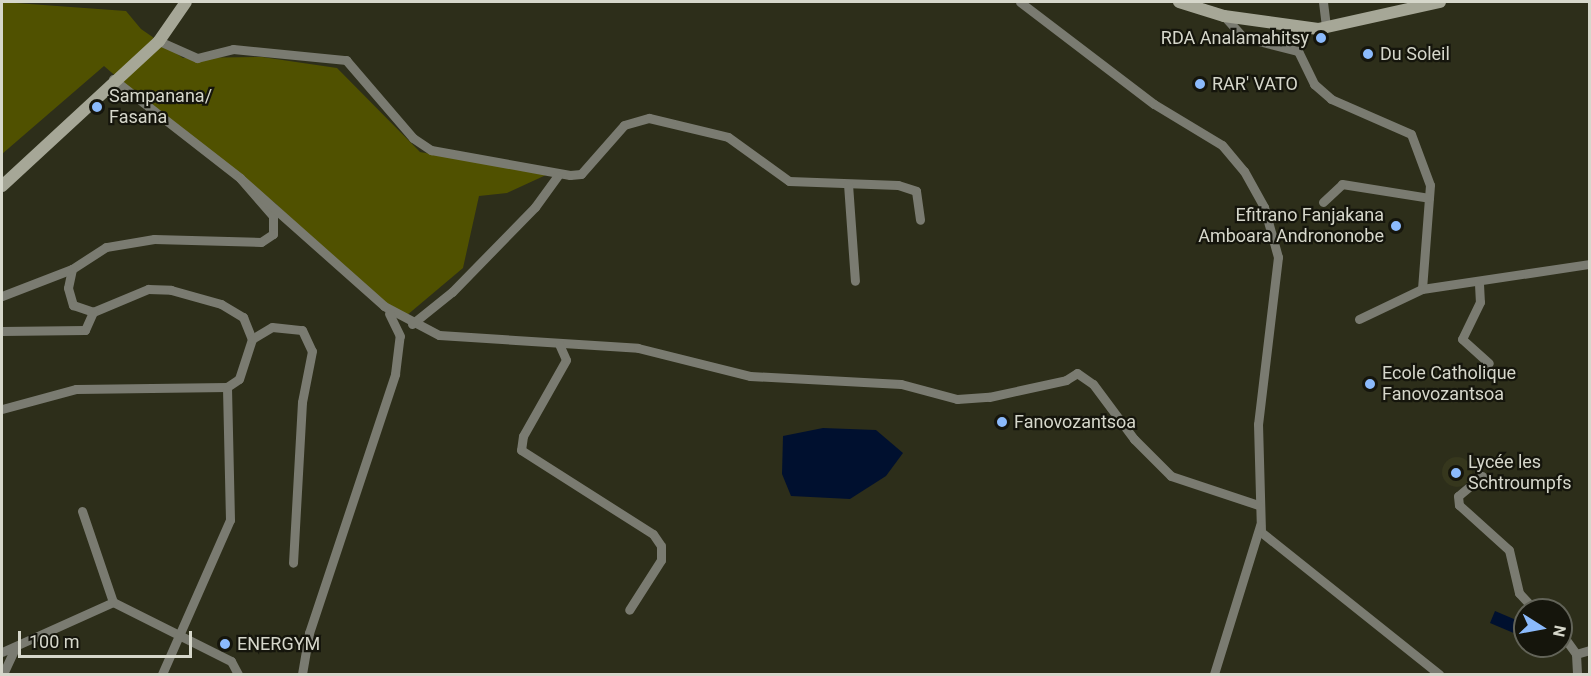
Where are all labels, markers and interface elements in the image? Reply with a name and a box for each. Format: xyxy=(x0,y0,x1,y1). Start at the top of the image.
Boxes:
place label: RDA Analamahitsy xyxy=(1161,27,1309,49)
marker: RDA Analamahitsy xyxy=(1314,31,1328,45)
place label: Du Soleil xyxy=(1380,43,1450,65)
marker: Du Soleil xyxy=(1361,47,1375,61)
place label: RAR' VATO xyxy=(1212,73,1298,95)
marker: RAR' VATO xyxy=(1193,77,1207,91)
place label: Sampanana/ Fasana xyxy=(109,86,212,128)
marker: Sampanana/ Fasana xyxy=(90,100,104,114)
place label: Efitrano Fanjakana Amboara Andrononobe xyxy=(1198,205,1384,248)
marker: Efitrano Fanjakana Amboara Andrononobe xyxy=(1389,219,1403,233)
place label: Ecole Catholique Fanovozantsoa xyxy=(1382,363,1516,406)
marker: Ecole Catholique Fanovozantsoa xyxy=(1363,377,1377,391)
place label: Fanovozantsoa xyxy=(1014,411,1136,433)
marker: Fanovozantsoa xyxy=(995,415,1009,429)
place label: Lycée les Schtroumpfs xyxy=(1468,452,1571,494)
marker: Lycée les Schtroumpfs xyxy=(1449,466,1463,480)
north arrow xyxy=(1513,598,1573,658)
scale bar xyxy=(21,619,195,657)
text: N xyxy=(1549,624,1570,638)
text: 100 m xyxy=(29,631,80,652)
place label: ENERGYM xyxy=(237,633,320,655)
marker: ENERGYM xyxy=(218,637,232,651)

